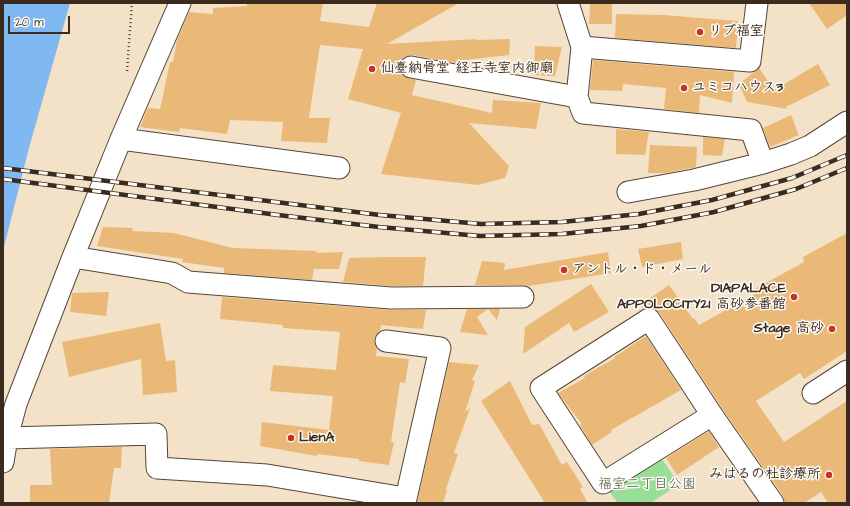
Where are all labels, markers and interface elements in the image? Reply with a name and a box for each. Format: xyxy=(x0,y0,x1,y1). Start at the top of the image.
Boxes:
scale bar xyxy=(10,8,72,34)
text: 20 m xyxy=(15,14,44,31)
place label: リブ福室 xyxy=(708,24,764,40)
marker: リブ福室 xyxy=(695,27,705,37)
place label: 仙臺納骨堂 経王寺室内御廟 xyxy=(380,61,554,77)
marker: 仙臺納骨堂 経王寺室内御廟 xyxy=(367,64,377,74)
place label: ユミコハウス3 xyxy=(692,80,783,96)
marker: ユミコハウス3 xyxy=(679,83,689,93)
place label: アントル・ド・メール xyxy=(572,262,712,278)
marker: アントル・ド・メール xyxy=(559,265,569,275)
place label: DIAPALACE APPOLOCITY21 高砂参番館 xyxy=(617,281,786,314)
marker: DIAPALACE APPOLOCITY21 高砂参番館 xyxy=(789,292,799,302)
place label: Stage 高砂 xyxy=(754,321,824,337)
marker: Stage 高砂 xyxy=(827,324,837,334)
place label: LienA xyxy=(299,430,334,446)
marker: LienA xyxy=(286,433,296,443)
place label: みはるの杜診療所 xyxy=(709,467,821,483)
marker: みはるの杜診療所 xyxy=(824,470,834,480)
park label: 福室二丁目公園 xyxy=(598,477,696,493)

